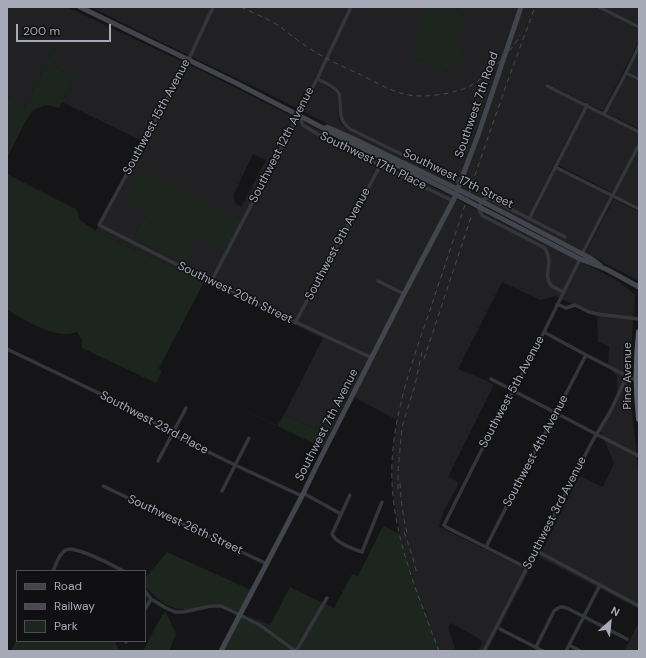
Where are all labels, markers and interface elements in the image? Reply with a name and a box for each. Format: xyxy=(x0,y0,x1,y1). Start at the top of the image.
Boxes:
scale bar xyxy=(18,16,113,42)
text: 200 m xyxy=(23,23,60,39)
street label: Southwest 7th Road xyxy=(452,50,502,160)
street label: Southwest 15th Avenue xyxy=(120,57,194,177)
street label: Southwest 12th Avenue xyxy=(246,85,318,205)
street label: Southwest 17th Place xyxy=(317,129,429,193)
street label: Southwest 17th Street xyxy=(401,146,515,212)
street label: Southwest 9th Avenue xyxy=(302,185,374,303)
street label: Southwest 20th Street xyxy=(175,259,295,327)
street label: Southwest 5th Avenue xyxy=(476,334,548,450)
street label: Pine Avenue xyxy=(621,342,635,410)
street label: Southwest 7th Avenue xyxy=(292,367,362,483)
street label: Southwest 23rd Place xyxy=(97,388,211,458)
street label: Southwest 4th Avenue xyxy=(500,393,572,509)
street label: Southwest 3rd Avenue xyxy=(520,454,590,572)
street label: Southwest 26th Street xyxy=(125,492,245,558)
legend xyxy=(16,570,146,642)
text: Road xyxy=(54,578,82,594)
text: Railway xyxy=(54,598,95,614)
north arrow xyxy=(590,602,630,642)
text: N xyxy=(609,603,622,619)
text: Park xyxy=(54,618,78,634)

